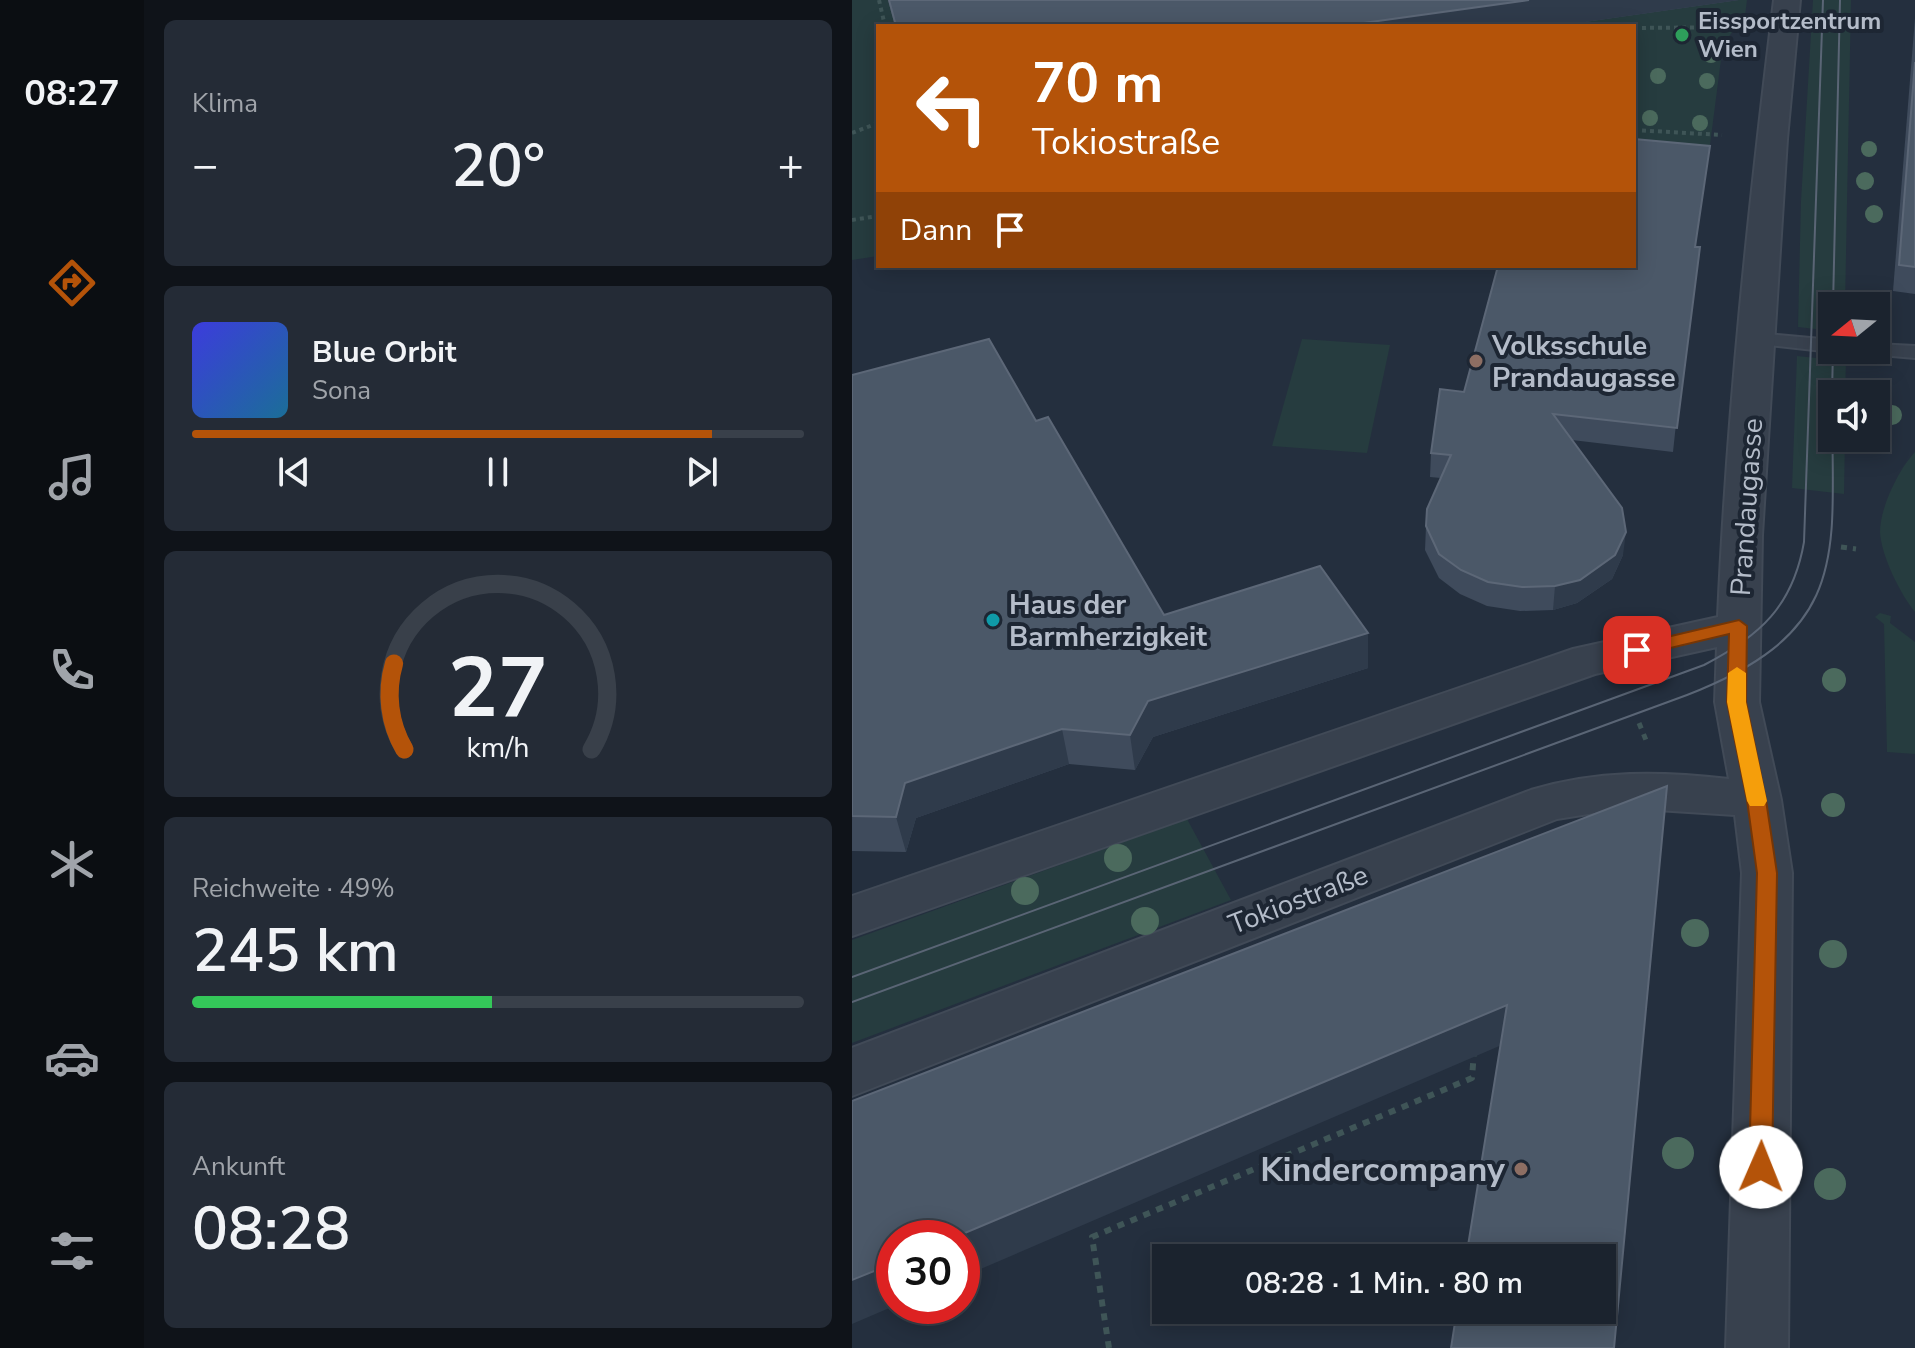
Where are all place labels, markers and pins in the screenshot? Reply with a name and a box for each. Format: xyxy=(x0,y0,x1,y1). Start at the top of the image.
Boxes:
place label: Eissportzentrum Wien xyxy=(1698,5,1881,65)
marker: Eissportzentrum Wien xyxy=(1673,26,1691,44)
place label: Volksschule Prandaugasse xyxy=(1491,327,1676,397)
marker: Volksschule Prandaugasse xyxy=(1467,352,1485,370)
place label: Haus der Barmherzigkeit xyxy=(1009,586,1207,656)
marker: Haus der Barmherzigkeit xyxy=(984,611,1002,629)
pin xyxy=(1603,616,1671,684)
place label: Kindercompany xyxy=(1260,1147,1506,1193)
marker: Kindercompany xyxy=(1512,1160,1530,1178)

